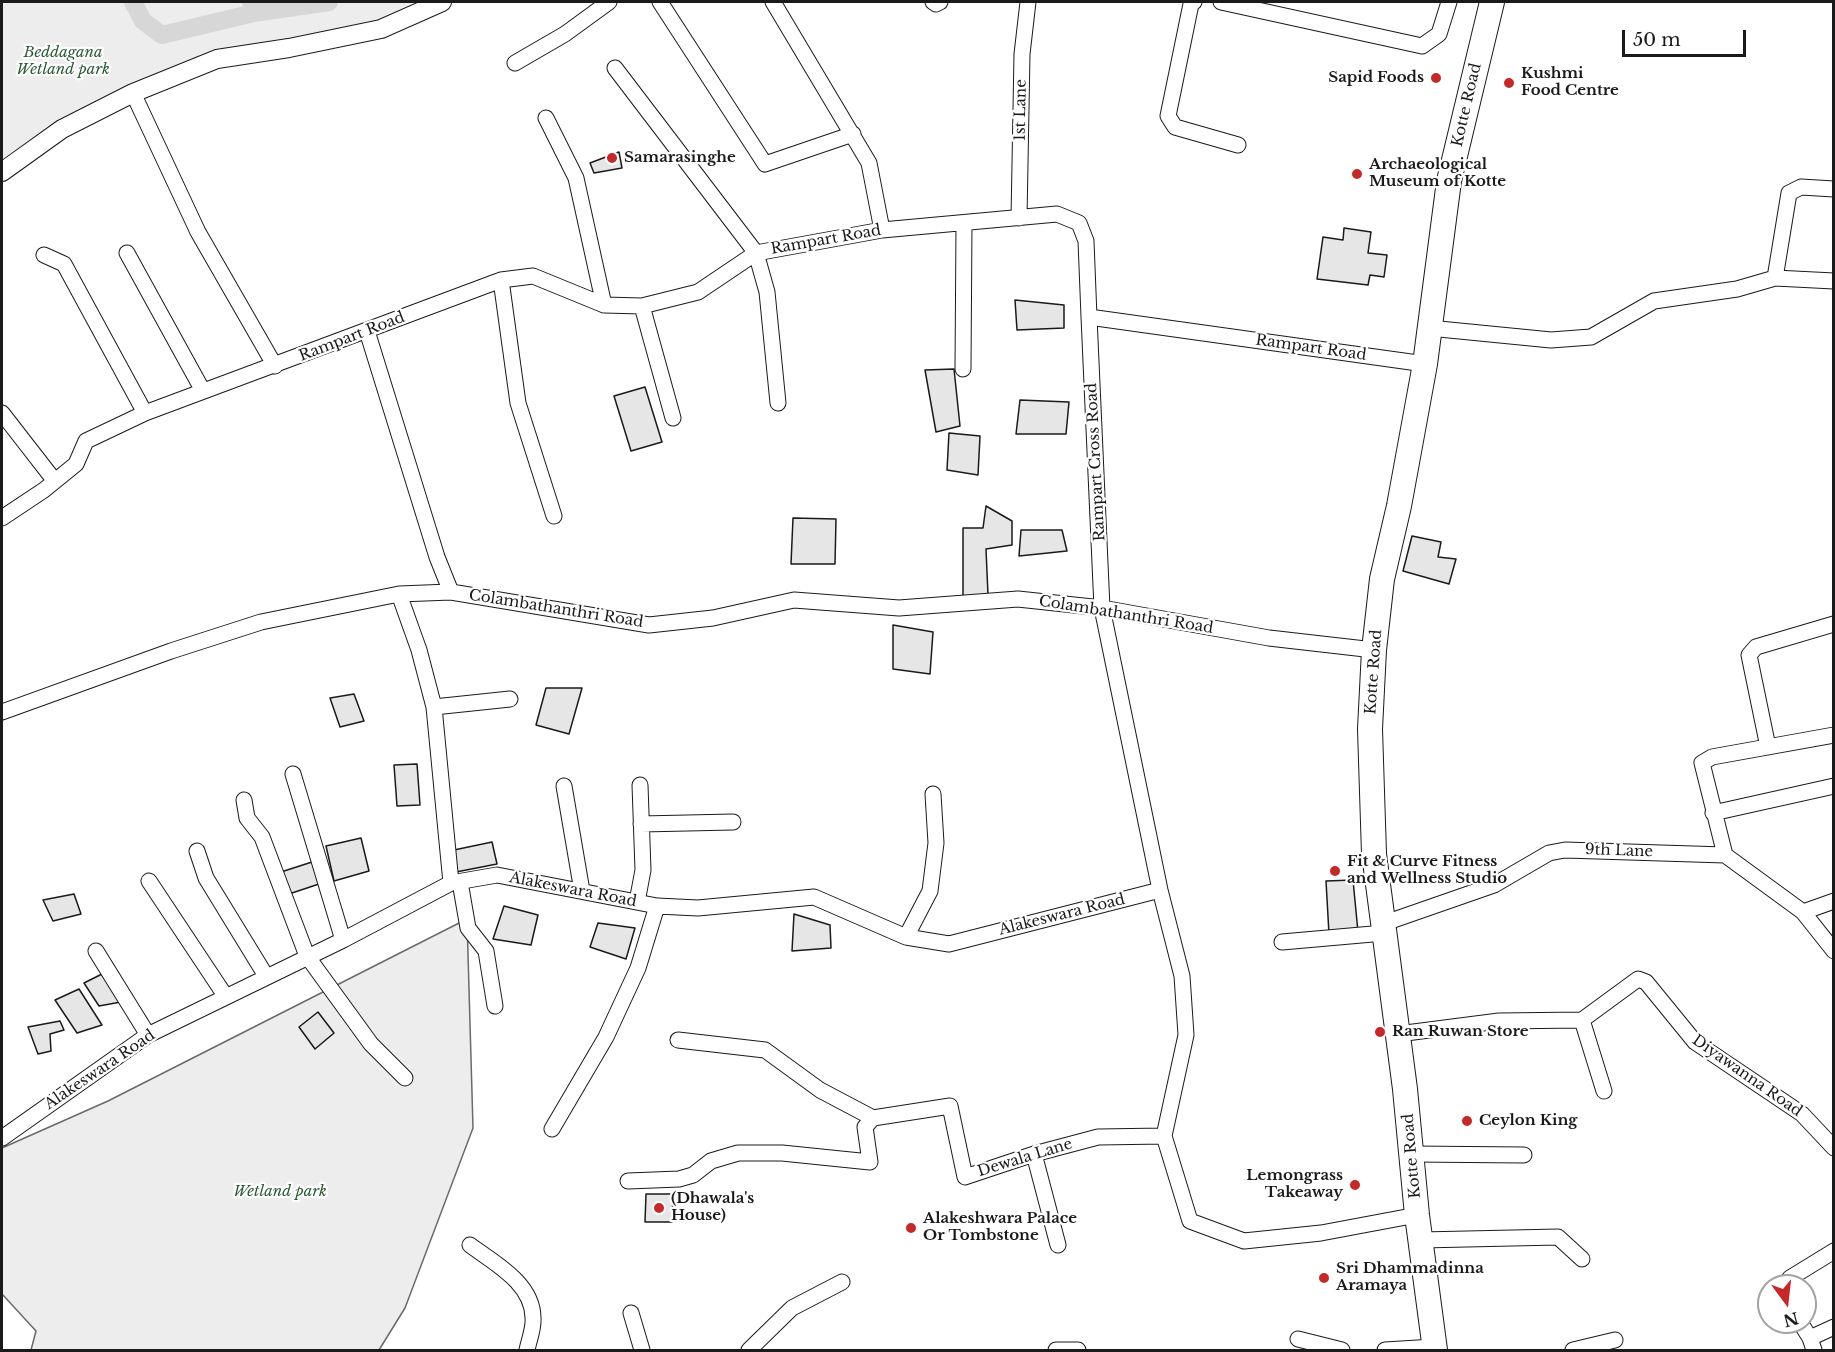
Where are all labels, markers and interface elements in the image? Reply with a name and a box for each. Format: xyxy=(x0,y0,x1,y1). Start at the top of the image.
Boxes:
scale bar xyxy=(1625,18,1750,56)
text: 50 m xyxy=(1633,29,1681,51)
park label: Beddagana Wetland park xyxy=(16,44,110,79)
street label: Kotte Road xyxy=(1449,61,1485,149)
place label: Kushmi Food Centre xyxy=(1521,65,1619,100)
place label: Sapid Foods xyxy=(1328,69,1424,87)
marker: Sapid Foods xyxy=(1429,71,1443,85)
marker: Kushmi Food Centre xyxy=(1502,76,1516,90)
street label: 1st Lane xyxy=(1011,79,1031,141)
place label: Samarasinghe xyxy=(624,149,736,167)
marker: Samarasinghe xyxy=(605,151,619,165)
place label: Archaeological Museum of Kotte xyxy=(1369,156,1506,191)
marker: Archaeological Museum of Kotte xyxy=(1350,167,1364,181)
street label: Rampart Road xyxy=(769,221,883,259)
street label: Rampart Road xyxy=(297,309,407,365)
street label: Rampart Road xyxy=(1254,331,1368,365)
street label: Rampart Cross Road xyxy=(1083,382,1109,542)
street label: Colambathanthri Road xyxy=(468,586,644,632)
street label: Colambathanthri Road xyxy=(1038,592,1214,638)
street label: Kotte Road xyxy=(1362,629,1386,715)
street label: 9th Lane xyxy=(1585,841,1653,861)
place label: Fit & Curve Fitness and Wellness Studio xyxy=(1347,853,1507,888)
marker: Fit & Curve Fitness and Wellness Studio xyxy=(1328,864,1342,878)
street label: Alakeswara Road xyxy=(508,869,638,911)
street label: Alakeswara Road xyxy=(997,891,1127,939)
place label: Ran Ruwan Store xyxy=(1392,1023,1529,1041)
marker: Ran Ruwan Store xyxy=(1373,1025,1387,1039)
street label: Alakeswara Road xyxy=(41,1026,159,1114)
street label: Diyawanna Road xyxy=(1689,1031,1805,1121)
place label: Ceylon King xyxy=(1479,1112,1577,1130)
street label: Kotte Road xyxy=(1399,1113,1425,1199)
marker: Ceylon King xyxy=(1460,1114,1474,1128)
street label: Dewala Lane xyxy=(975,1135,1075,1181)
place label: Lemongrass Takeaway xyxy=(1246,1167,1343,1202)
marker: Lemongrass Takeaway xyxy=(1348,1178,1362,1192)
park label: Wetland park xyxy=(233,1183,327,1201)
place label: (Dhawala's House) xyxy=(671,1190,754,1225)
marker: (Dhawala's House) xyxy=(652,1201,666,1215)
place label: Alakeshwara Palace Or Tombstone xyxy=(923,1210,1077,1245)
marker: Alakeshwara Palace Or Tombstone xyxy=(904,1221,918,1235)
place label: Sri Dhammadinna Aramaya xyxy=(1336,1260,1484,1295)
marker: Sri Dhammadinna Aramaya xyxy=(1317,1271,1331,1285)
north arrow xyxy=(1757,1274,1817,1334)
text: N xyxy=(1781,1308,1801,1331)

